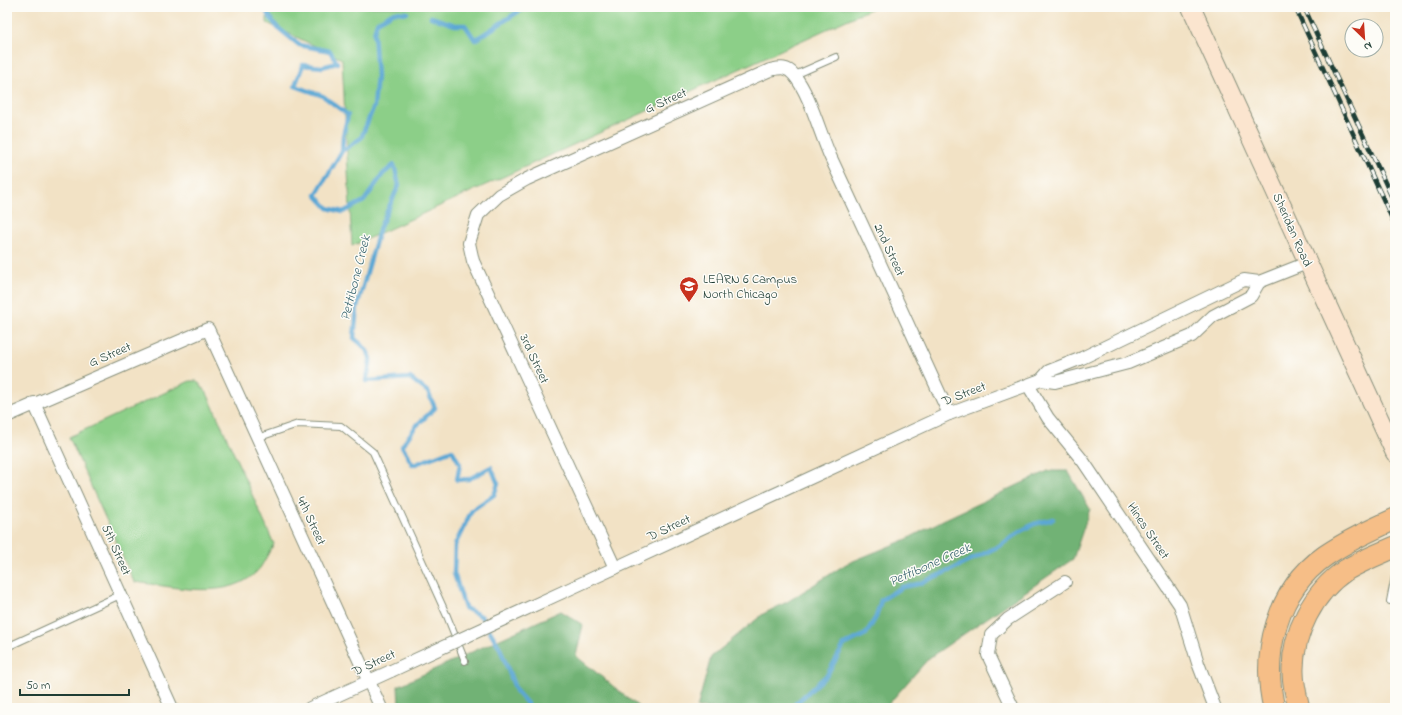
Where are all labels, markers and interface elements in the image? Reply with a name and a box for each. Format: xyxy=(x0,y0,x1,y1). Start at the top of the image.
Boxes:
north arrow xyxy=(1344,18,1384,58)
text: N xyxy=(1361,37,1375,55)
street label: G Street xyxy=(642,83,691,119)
street label: Sheridan Road xyxy=(1267,190,1317,271)
street label: 2nd Street xyxy=(869,221,910,280)
water label: Pettibone Creek xyxy=(335,232,377,323)
place label: LEARN 6 Campus North Chicago xyxy=(703,270,798,305)
school or university icon: LEARN 6 Campus North Chicago xyxy=(678,275,700,303)
street label: 3rd Street xyxy=(514,331,554,387)
street label: G Street xyxy=(86,337,135,372)
street label: D Street xyxy=(938,377,989,411)
street label: 4th Street xyxy=(291,493,331,549)
street label: Hines Street xyxy=(1122,499,1174,564)
street label: D Street xyxy=(643,509,694,547)
street label: 5th Street xyxy=(96,521,136,579)
water label: Pettibone Creek xyxy=(886,537,975,592)
street label: D Street xyxy=(348,644,399,682)
scale bar xyxy=(20,671,129,697)
text: 50 m xyxy=(26,677,50,695)

